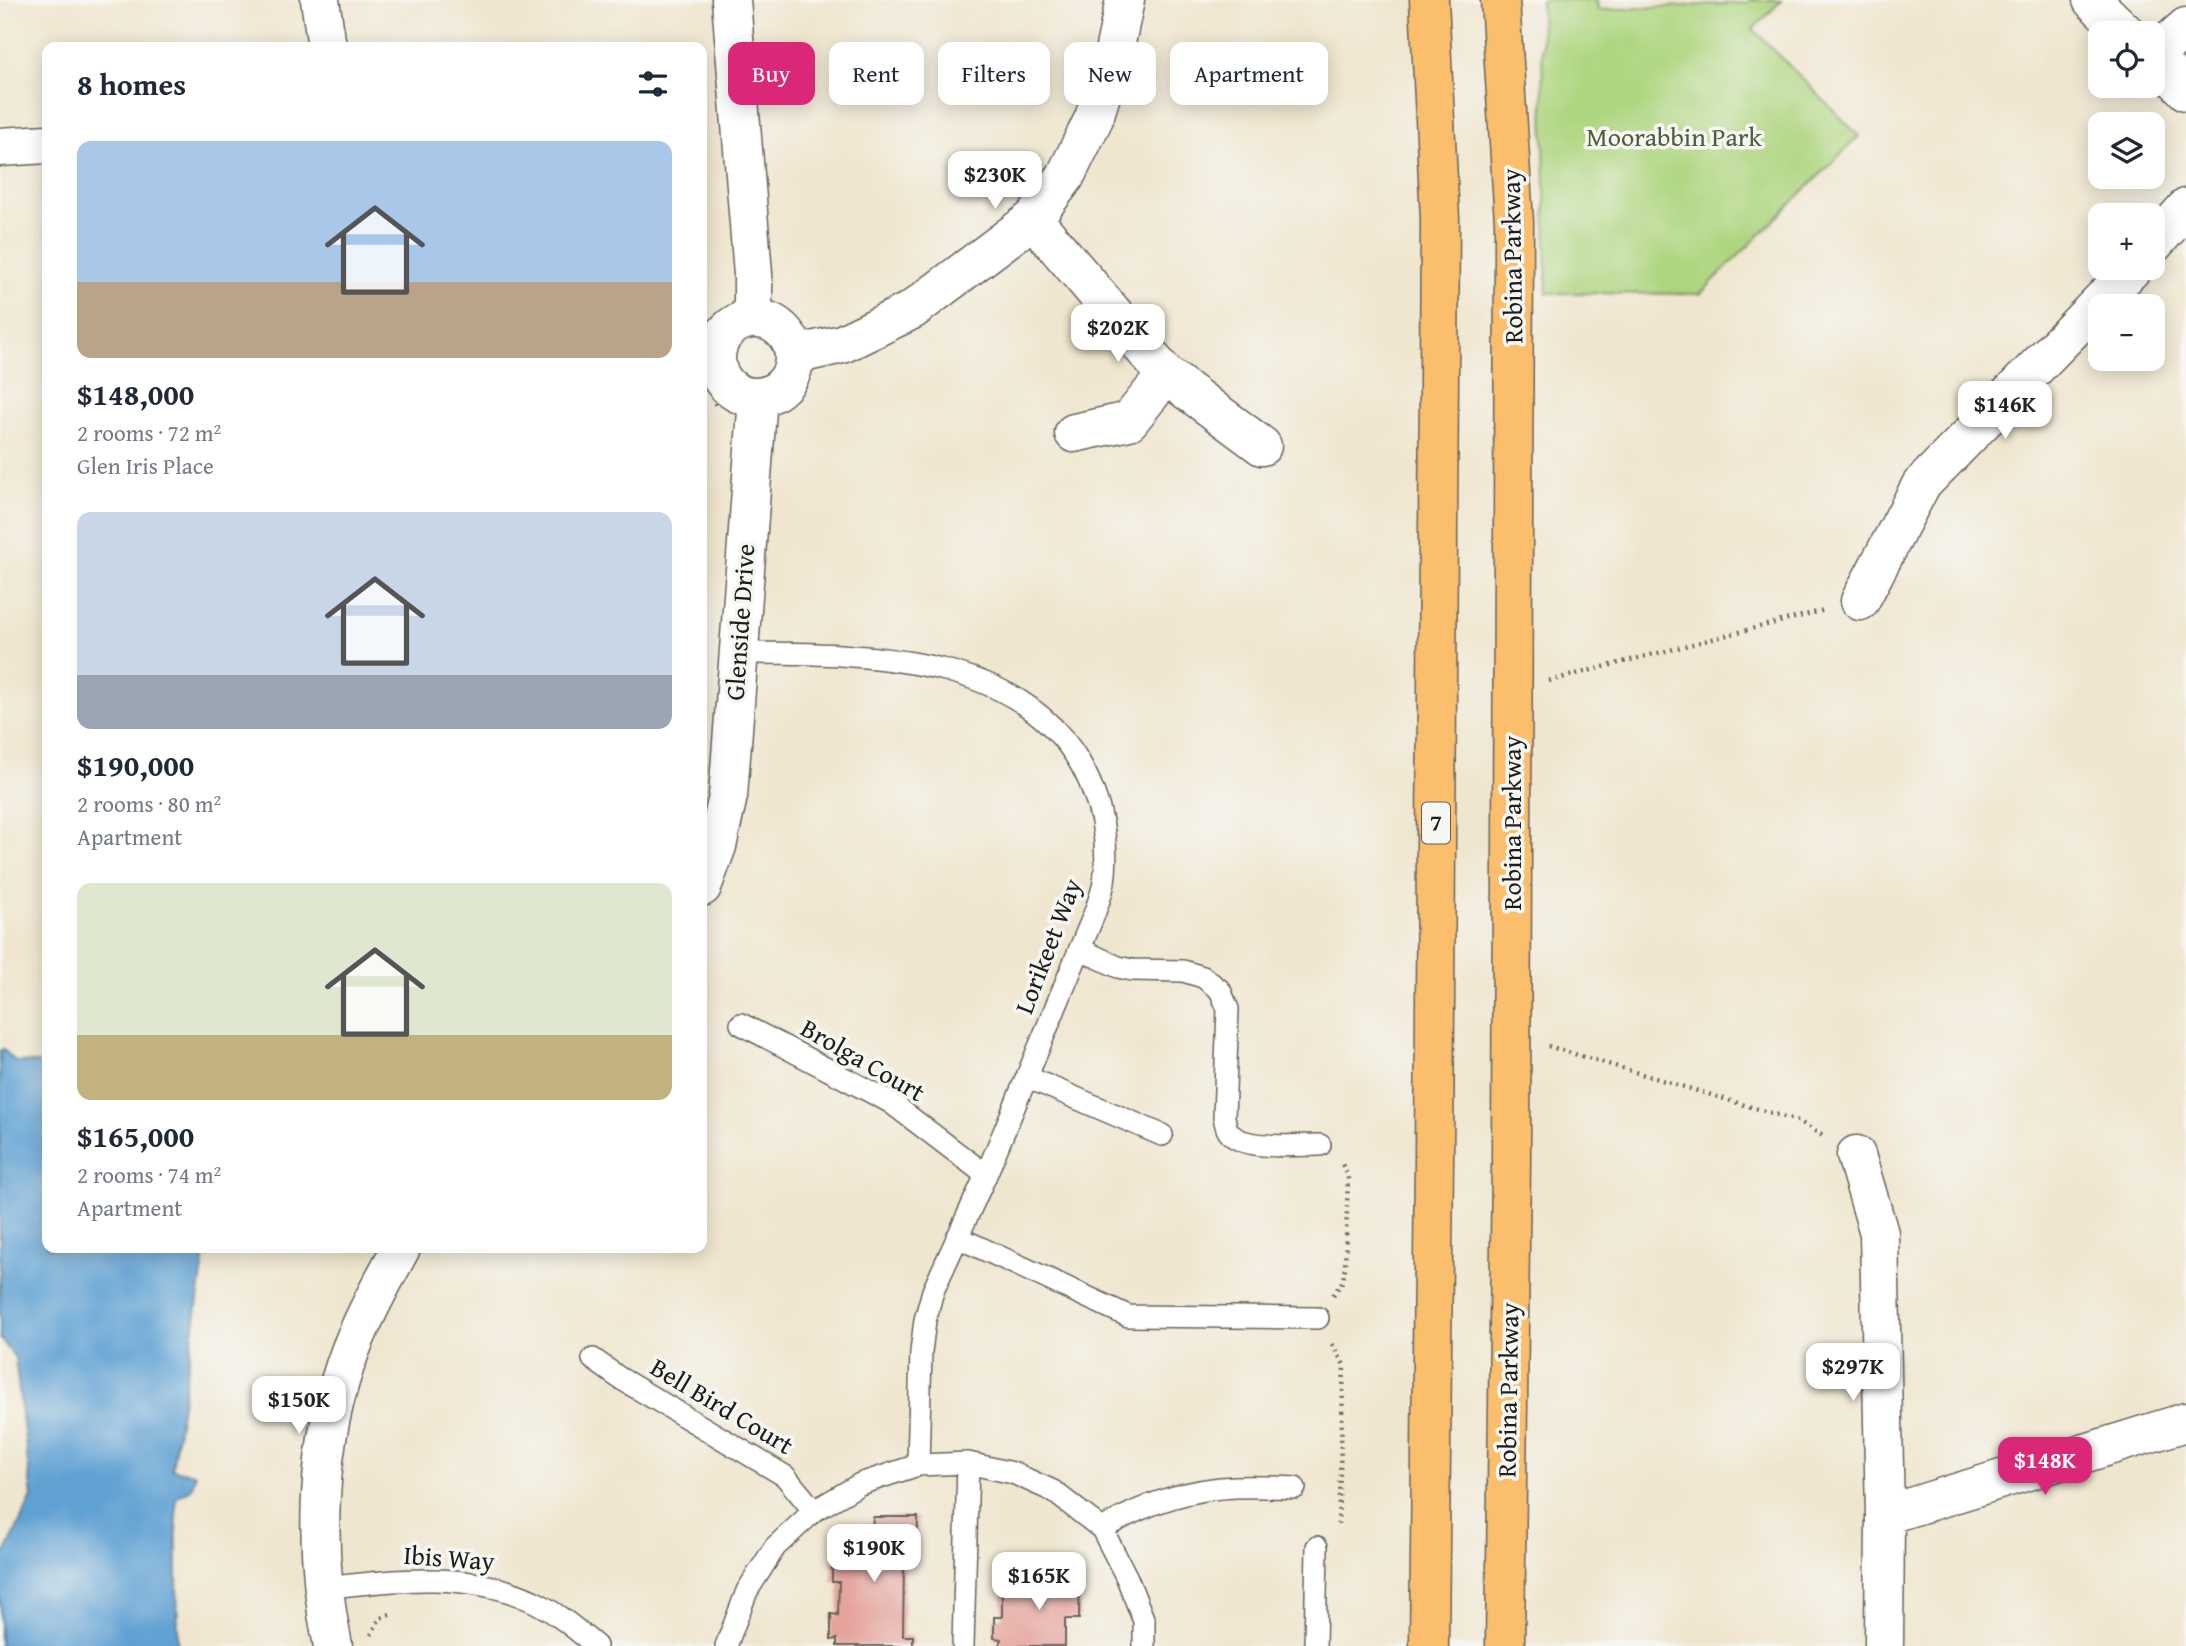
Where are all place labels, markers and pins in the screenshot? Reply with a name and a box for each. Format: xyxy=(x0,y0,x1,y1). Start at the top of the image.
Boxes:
pin: $230K xyxy=(946,152,1044,211)
pin: $202K xyxy=(1069,304,1167,364)
pin: $146K xyxy=(1956,382,2054,441)
pin: $297K xyxy=(1804,1344,1902,1403)
pin: $150K xyxy=(250,1376,348,1436)
pin: $148K xyxy=(1996,1438,2094,1497)
pin: $190K xyxy=(825,1524,923,1584)
pin: $165K xyxy=(990,1552,1088,1612)

